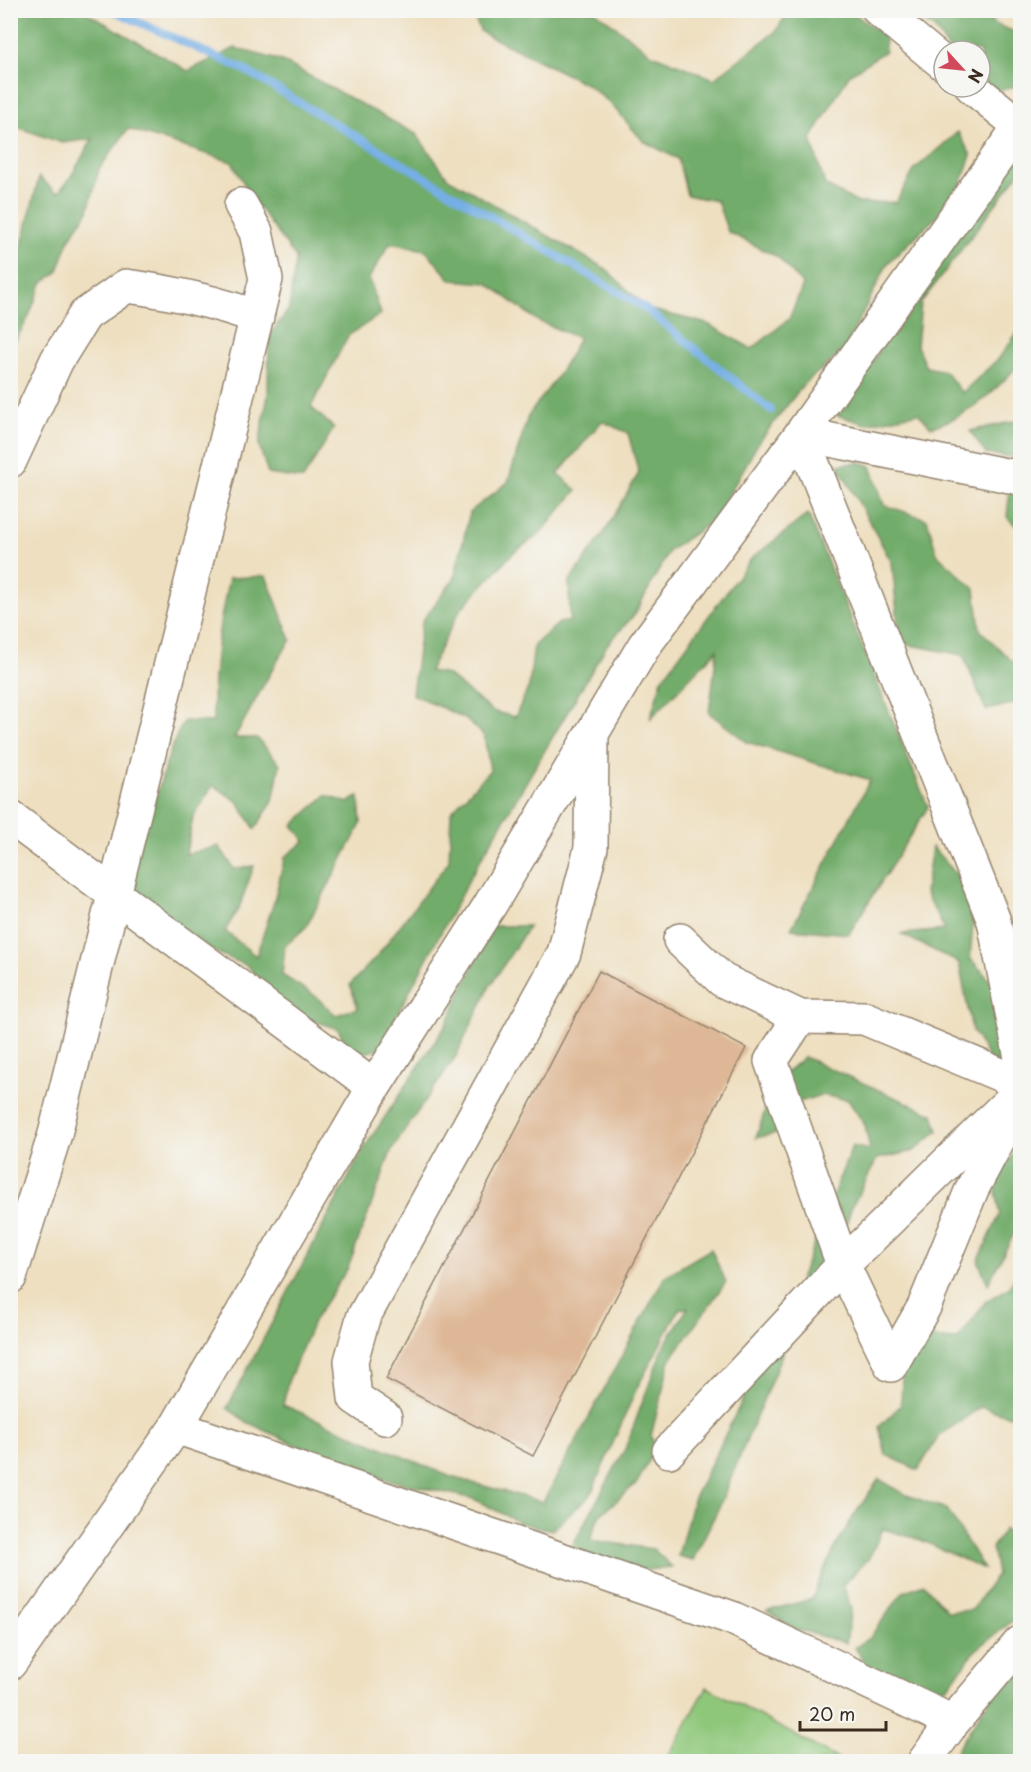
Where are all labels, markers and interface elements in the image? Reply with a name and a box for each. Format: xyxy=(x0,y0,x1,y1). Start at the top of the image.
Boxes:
north arrow xyxy=(932,39,992,99)
text: N xyxy=(963,65,990,87)
scale bar xyxy=(800,1694,886,1732)
text: 20 m xyxy=(809,1700,855,1727)

